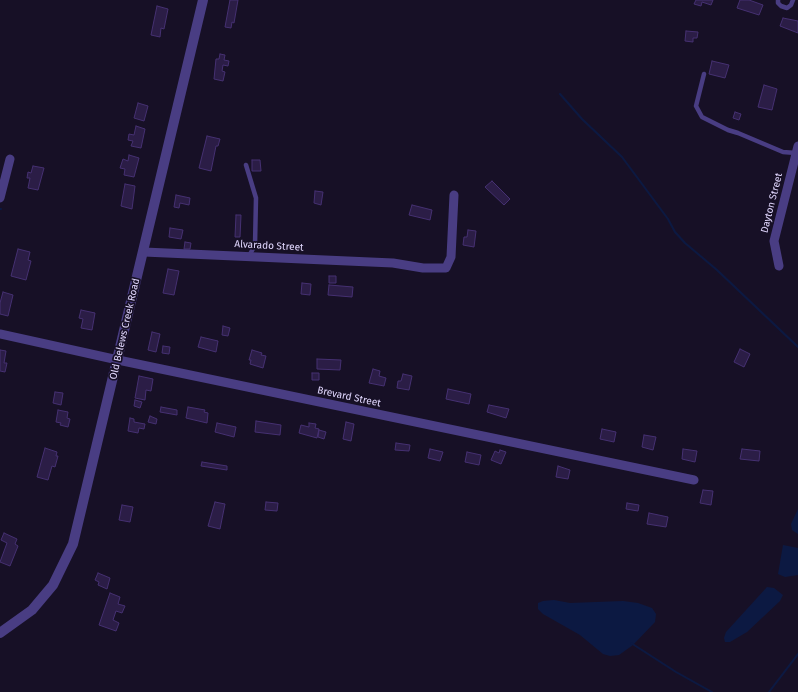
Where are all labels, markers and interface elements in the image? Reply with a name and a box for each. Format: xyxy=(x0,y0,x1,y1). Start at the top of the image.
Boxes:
street label: Dayton Street xyxy=(759,172,785,234)
street label: Alvarado Street xyxy=(234,238,304,254)
street label: Old Belews Creek Road xyxy=(108,277,142,381)
street label: Brevard Street xyxy=(316,384,382,410)

